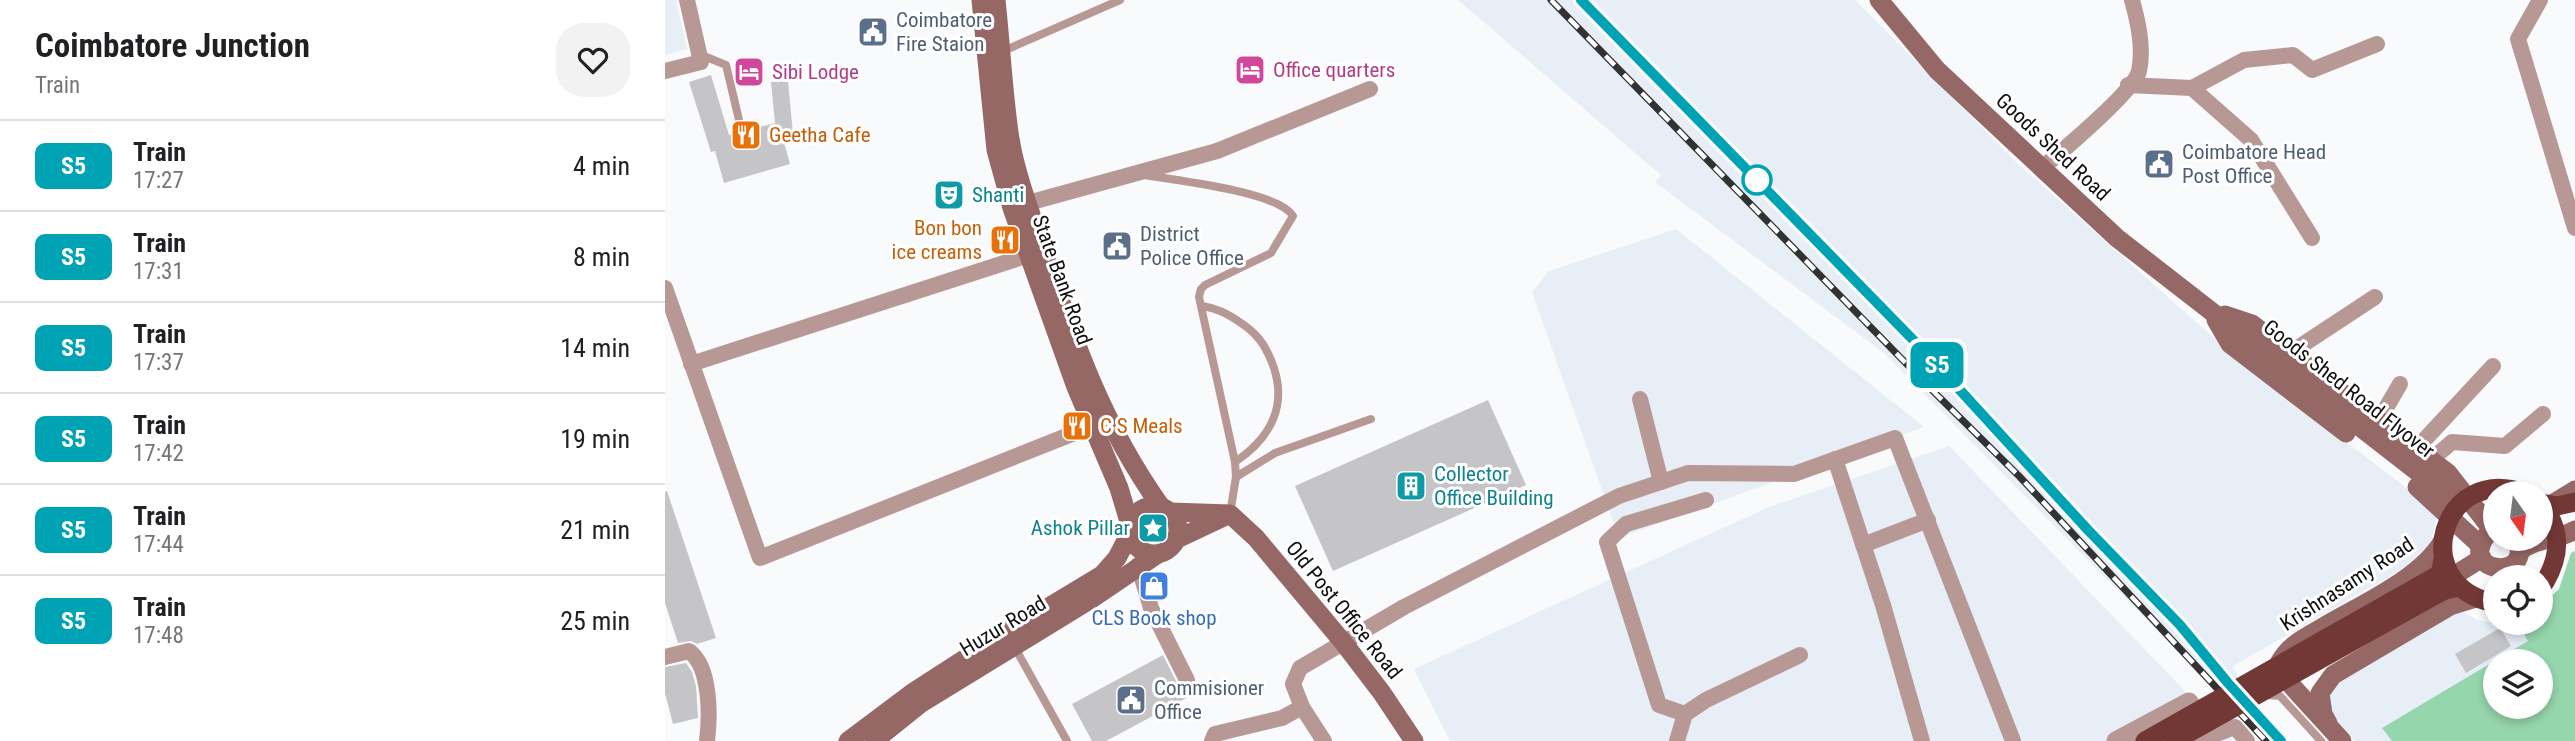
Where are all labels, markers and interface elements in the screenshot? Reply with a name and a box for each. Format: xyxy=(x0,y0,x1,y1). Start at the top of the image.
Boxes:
place label: Coimbatore Fire Staion xyxy=(896,8,992,56)
public building icon: Coimbatore Fire Staion xyxy=(856,15,890,49)
button: heart xyxy=(556,23,630,97)
text: Coimbatore Junction xyxy=(35,26,310,65)
hotel icon: Office quarters xyxy=(1233,53,1267,87)
hotel icon: Sibi Lodge xyxy=(732,55,766,89)
place label: Office quarters xyxy=(1273,58,1395,82)
place label: Sibi Lodge xyxy=(772,60,859,84)
text: Train xyxy=(35,72,80,99)
street label: Goods Shed Road xyxy=(1991,88,2115,206)
restaurant icon: Geetha Cafe xyxy=(729,118,763,152)
place label: Geetha Cafe xyxy=(769,123,871,147)
text: Train xyxy=(133,137,186,167)
place label: Coimbatore Head Post Office xyxy=(2182,140,2326,188)
public building icon: Coimbatore Head Post Office xyxy=(2142,147,2176,181)
text: 4 min xyxy=(573,151,630,181)
text: S5 xyxy=(61,152,86,180)
unlabelled marker xyxy=(1742,165,1772,195)
text: 17:27 xyxy=(133,167,184,194)
theatre icon: Shanti xyxy=(932,178,966,212)
place label: Shanti xyxy=(972,183,1024,207)
street label: State Bank Road xyxy=(1027,212,1097,348)
place label: Bon bon ice creams xyxy=(892,216,982,264)
place label: District Police Office xyxy=(1140,222,1244,270)
restaurant icon: Bon bon ice creams xyxy=(988,223,1022,257)
text: Train xyxy=(133,228,186,258)
public building icon: District Police Office xyxy=(1100,229,1134,263)
text: 8 min xyxy=(573,242,630,272)
text: S5 xyxy=(61,243,86,271)
text: 17:31 xyxy=(133,258,184,285)
street label: Goods Shed Road Flyover xyxy=(2259,315,2439,463)
text: Train xyxy=(133,319,186,349)
text: 14 min xyxy=(560,333,630,363)
text: S5 xyxy=(61,334,86,362)
line badge: S5 xyxy=(1905,342,1969,388)
text: 17:37 xyxy=(133,349,184,376)
text: S5 xyxy=(1924,351,1950,379)
restaurant icon: C S Meals xyxy=(1060,409,1094,443)
text: Train xyxy=(133,410,186,440)
place label: C S Meals xyxy=(1100,414,1183,438)
text: 19 min xyxy=(560,424,630,454)
text: S5 xyxy=(61,425,86,453)
text: 17:42 xyxy=(133,440,184,467)
place label: Collector Office Building xyxy=(1434,462,1554,510)
building icon: Collector Office Building xyxy=(1394,469,1428,503)
north arrow xyxy=(2483,481,2553,551)
map controls xyxy=(2483,481,2553,719)
text: Train xyxy=(133,501,186,531)
place icon: Ashok Pillar xyxy=(1136,511,1170,545)
text: 21 min xyxy=(560,515,630,545)
text: S5 xyxy=(61,516,86,544)
place label: Ashok Pillar xyxy=(1031,516,1130,540)
text: 17:44 xyxy=(133,531,184,558)
street label: Krishnasamy Road xyxy=(2276,532,2418,636)
street label: Old Post Office Road xyxy=(1281,536,1407,684)
button: locate xyxy=(2483,565,2553,635)
shop icon: CLS Book shop xyxy=(1137,569,1171,603)
street label: Huzur Road xyxy=(956,591,1050,661)
text: Train xyxy=(133,592,186,622)
text: 25 min xyxy=(560,606,630,636)
place label: CLS Book shop xyxy=(1091,606,1217,630)
text: S5 xyxy=(61,607,86,635)
text: 17:48 xyxy=(133,622,184,649)
button: layers xyxy=(2483,649,2553,719)
place label: Commisioner Office xyxy=(1154,676,1264,724)
public building icon: Commisioner Office xyxy=(1114,683,1148,717)

